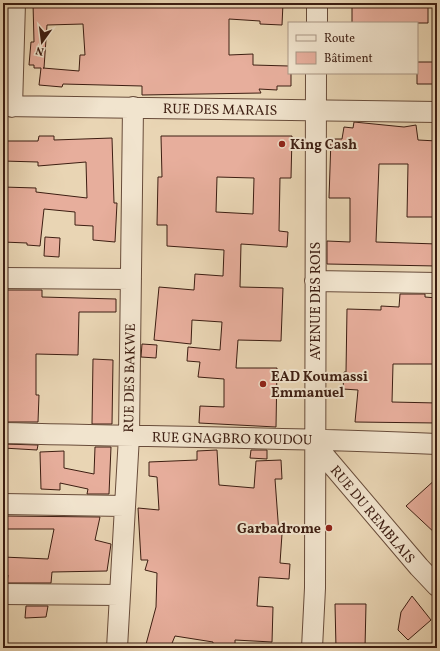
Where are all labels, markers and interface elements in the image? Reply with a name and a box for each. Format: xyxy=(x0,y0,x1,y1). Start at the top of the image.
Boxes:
north arrow xyxy=(22,22,62,62)
legend xyxy=(288,22,418,74)
text: Route xyxy=(324,31,355,47)
text: N xyxy=(34,42,46,58)
text: Bâtiment xyxy=(324,51,373,67)
street label: RUE DES MARAIS xyxy=(163,100,277,121)
place label: King Cash xyxy=(290,136,357,155)
marker: King Cash xyxy=(277,139,287,149)
street label: AVENUE DES ROIS xyxy=(307,242,326,360)
street label: RUE DES BAKWE xyxy=(120,323,141,433)
place label: EAD Koumassi Emmanuel xyxy=(271,368,368,403)
marker: EAD Koumassi Emmanuel xyxy=(258,379,268,389)
street label: RUE GNAGBRO KOUDOU xyxy=(152,429,312,450)
street label: RUE DU REMBLAIS xyxy=(325,462,419,568)
place label: Garbadrome xyxy=(237,520,321,539)
marker: Garbadrome xyxy=(324,523,334,533)

